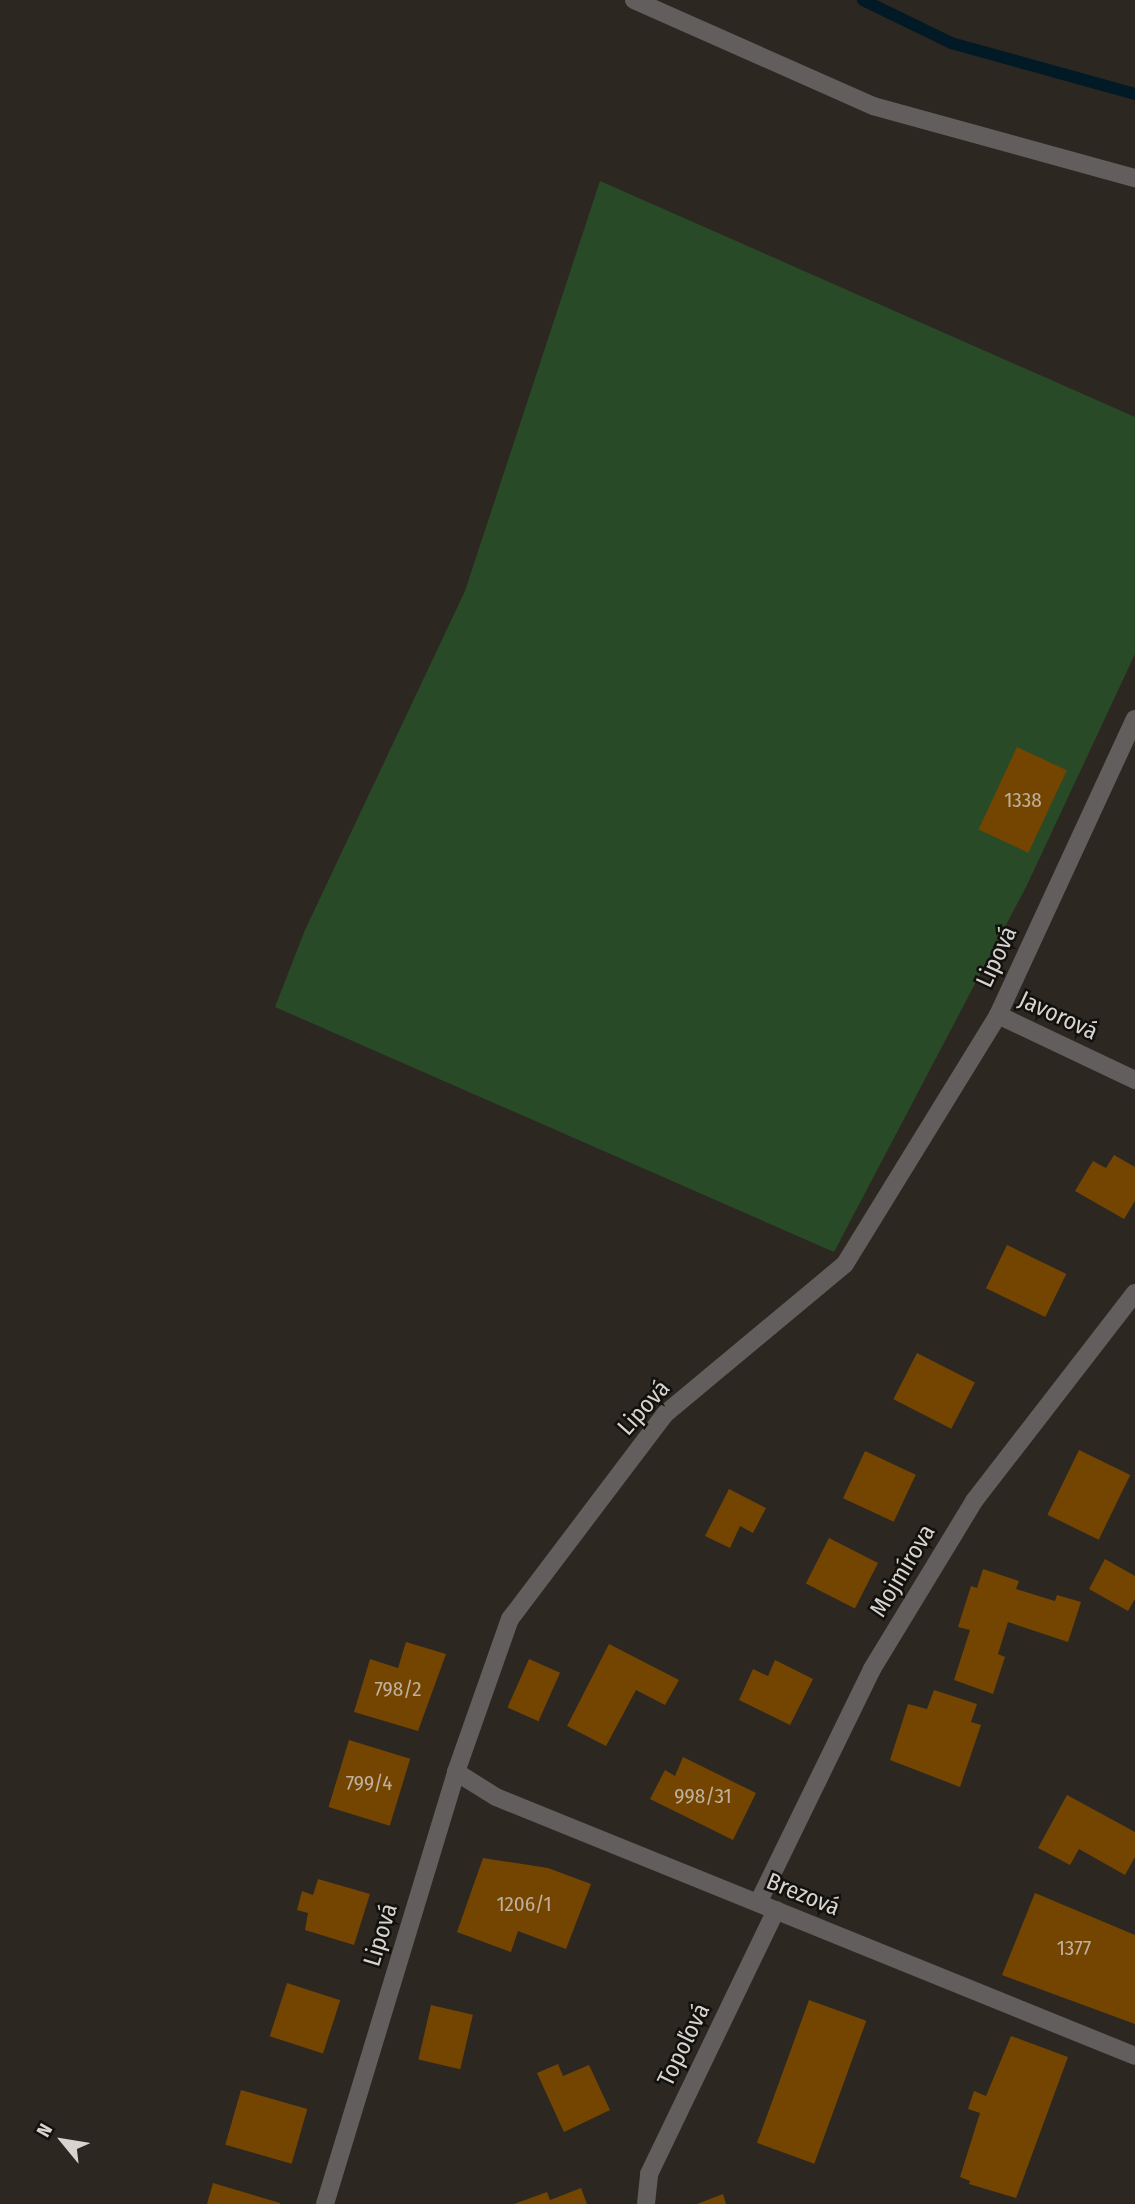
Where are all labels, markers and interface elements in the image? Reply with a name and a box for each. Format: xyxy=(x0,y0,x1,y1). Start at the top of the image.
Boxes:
house number: 1338 xyxy=(1004,787,1042,813)
street label: Lipová xyxy=(970,922,1024,992)
street label: Javorová xyxy=(1014,985,1102,1047)
street label: Lipová xyxy=(612,1375,676,1441)
street label: Mojmírova xyxy=(864,1520,942,1622)
house number: 798/2 xyxy=(374,1676,422,1702)
house number: 799/4 xyxy=(346,1770,392,1796)
house number: 998/31 xyxy=(674,1783,732,1809)
street label: Brezová xyxy=(762,1867,844,1923)
house number: 1206/1 xyxy=(496,1891,552,1917)
street label: Lipová xyxy=(358,1900,404,1970)
house number: 1377 xyxy=(1057,1935,1091,1961)
street label: Topoľová xyxy=(652,1999,716,2091)
north arrow xyxy=(28,2106,98,2176)
text: N xyxy=(32,2120,57,2141)

